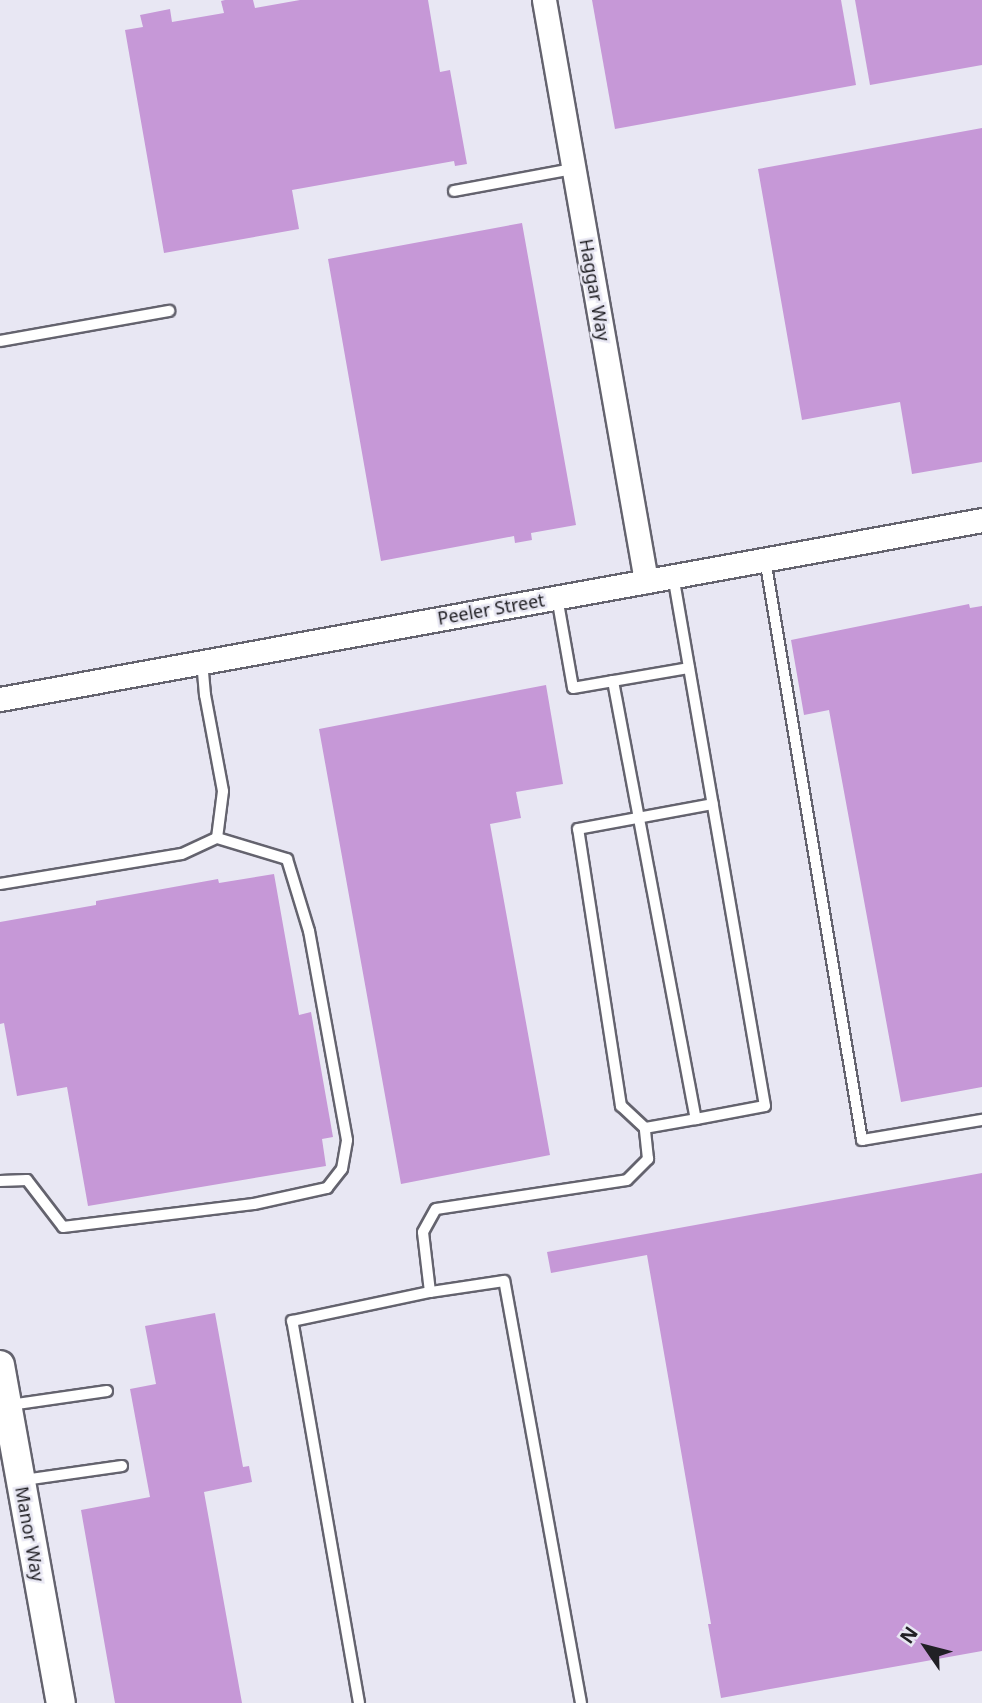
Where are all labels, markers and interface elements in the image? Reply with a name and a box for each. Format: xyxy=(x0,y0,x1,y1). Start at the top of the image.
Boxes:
street label: Haggar Way xyxy=(575,237,615,343)
street label: Peeler Street xyxy=(436,589,546,629)
street label: Manor Way xyxy=(11,1485,49,1583)
north arrow xyxy=(891,1612,961,1682)
text: N xyxy=(894,1621,924,1649)

